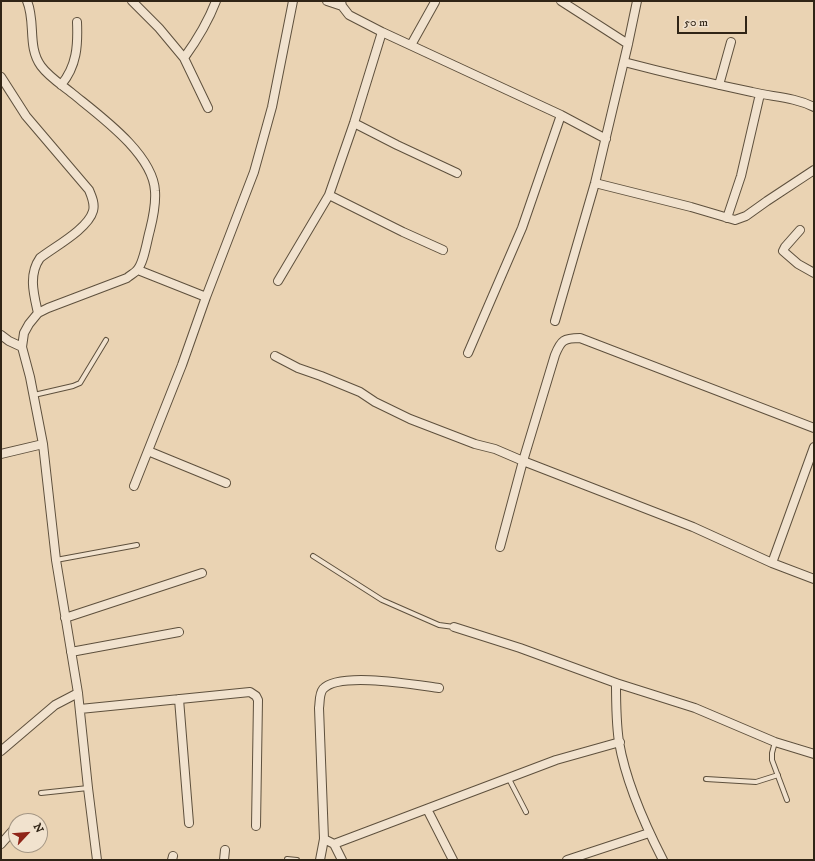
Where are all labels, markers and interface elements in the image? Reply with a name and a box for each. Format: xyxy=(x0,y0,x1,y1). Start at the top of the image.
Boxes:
scale bar xyxy=(679,8,749,34)
text: 50 m xyxy=(684,15,708,30)
north arrow xyxy=(8,813,48,853)
text: N xyxy=(30,821,46,835)

